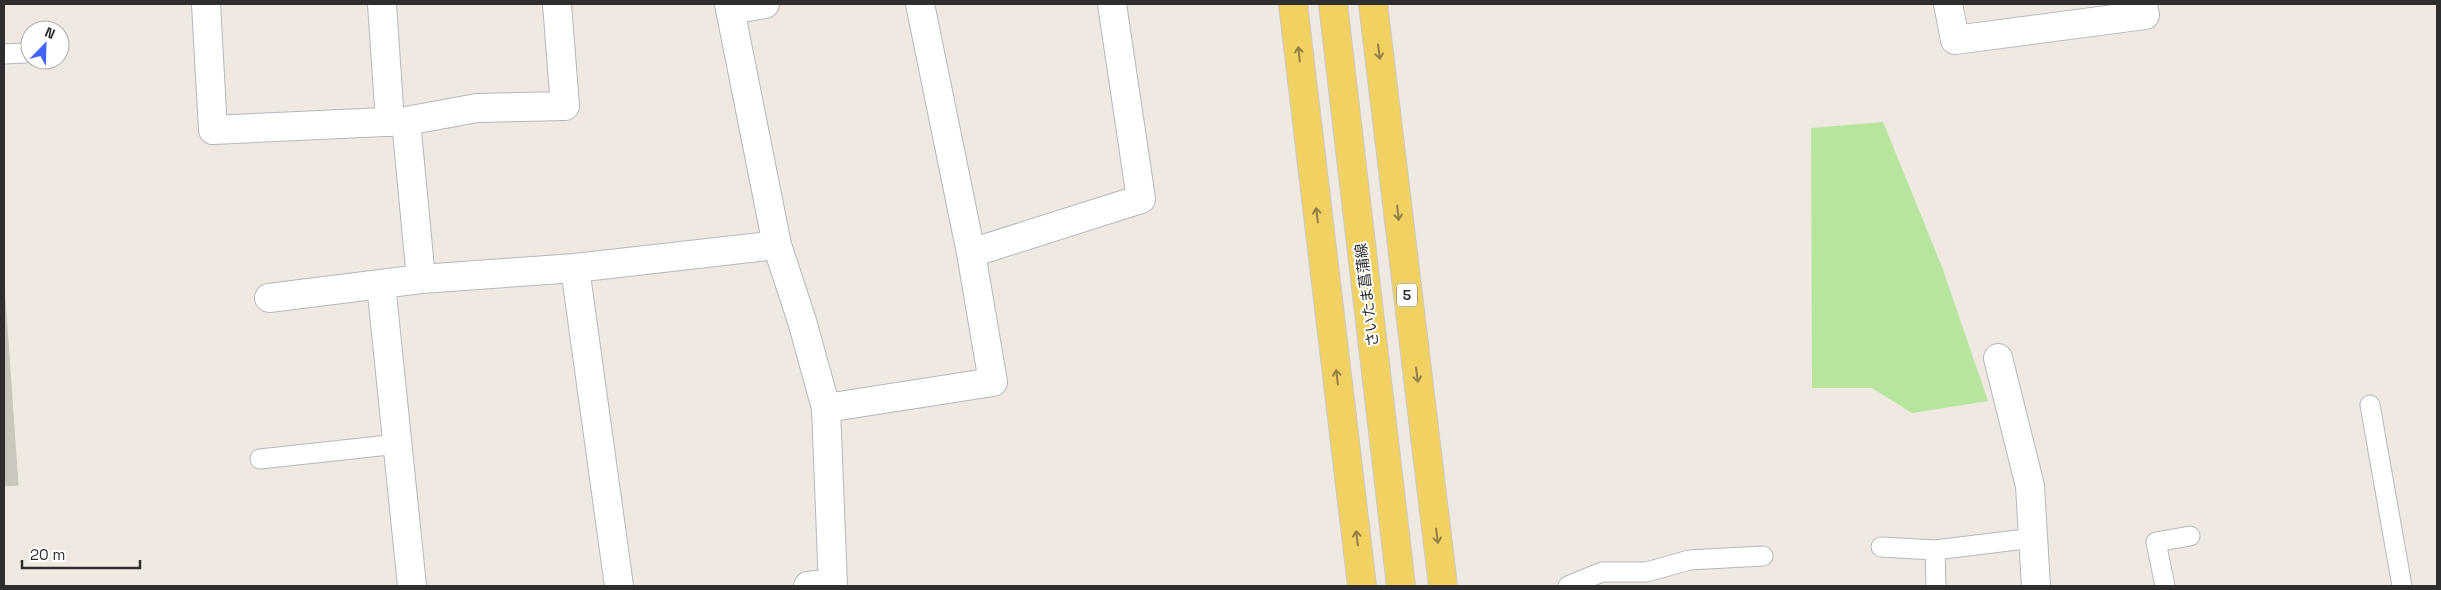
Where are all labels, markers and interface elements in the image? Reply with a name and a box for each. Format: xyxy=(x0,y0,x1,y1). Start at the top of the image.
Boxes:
north arrow xyxy=(20,20,70,70)
text: N xyxy=(42,23,58,43)
one-way arrow xyxy=(1374,44,1384,60)
one-way arrow xyxy=(1294,46,1304,62)
one-way arrow xyxy=(1393,205,1403,221)
one-way arrow xyxy=(1312,208,1322,224)
street label: さいたま菖蒲線 xyxy=(1351,242,1382,348)
road number: 5 xyxy=(1397,284,1417,306)
one-way arrow xyxy=(1412,367,1422,383)
one-way arrow xyxy=(1332,369,1342,385)
one-way arrow xyxy=(1432,528,1442,544)
one-way arrow xyxy=(1352,530,1362,546)
scale bar xyxy=(22,538,140,570)
text: 20 m xyxy=(30,545,65,564)

